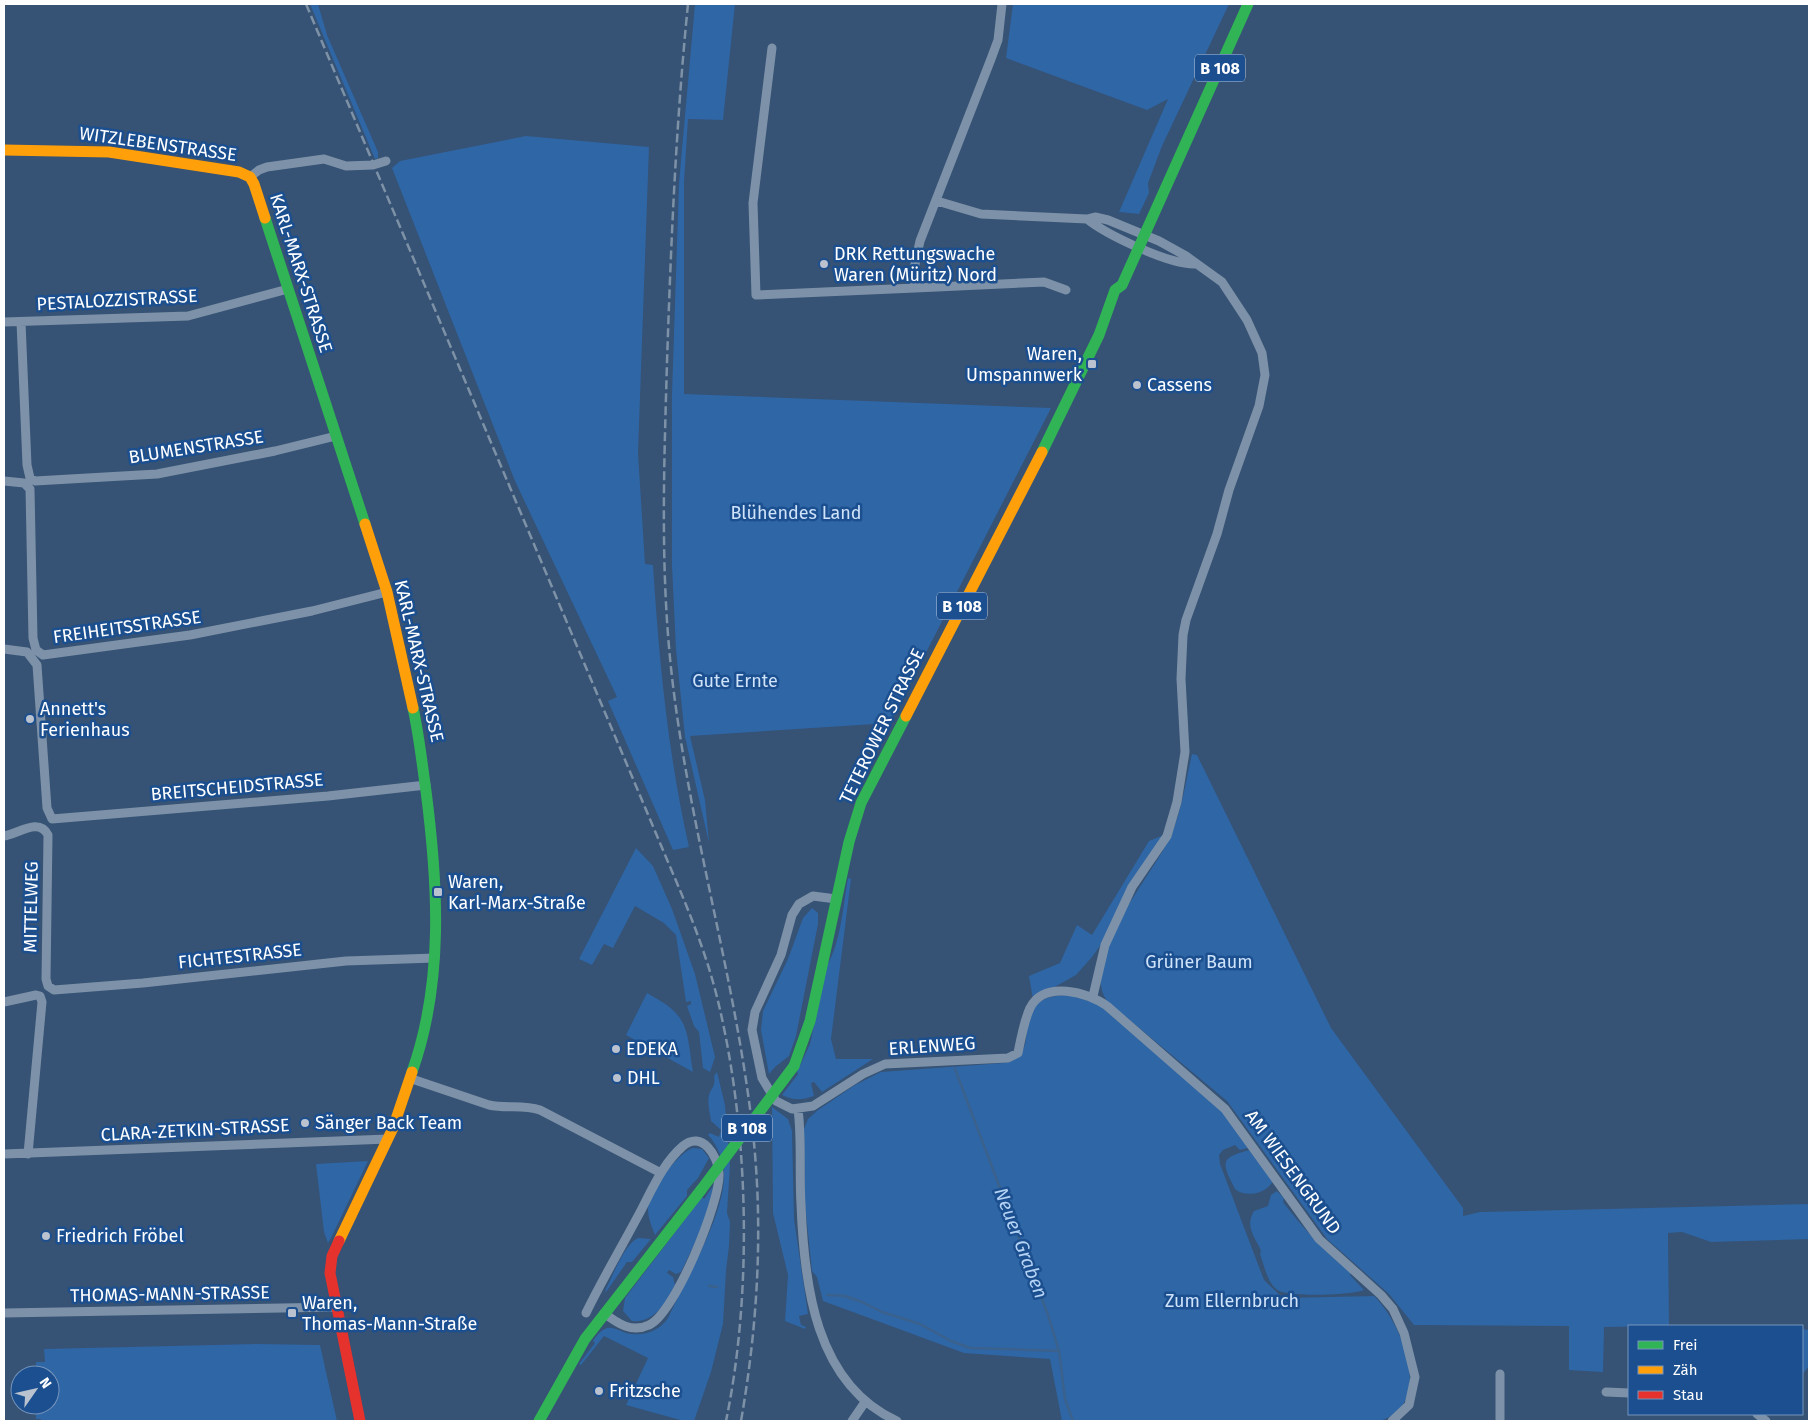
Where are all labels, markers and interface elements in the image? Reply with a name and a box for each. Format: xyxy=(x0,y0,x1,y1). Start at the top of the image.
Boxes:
road number: B 108 xyxy=(1195,54,1245,82)
street label: WITZLEBENSTRASSE xyxy=(78,122,238,166)
street label: KARL-MARX-STRASSE xyxy=(265,191,337,355)
place label: DRK Rettungswache Waren (Müritz) Nord xyxy=(834,243,997,286)
marker: DRK Rettungswache Waren (Müritz) Nord xyxy=(818,258,830,270)
street label: PESTALOZZISTRASSE xyxy=(36,285,198,315)
place label: Waren, Umspannwerk xyxy=(966,343,1083,386)
marker: Waren, Umspannwerk xyxy=(1086,358,1098,370)
place label: Cassens xyxy=(1147,374,1212,396)
marker: Cassens xyxy=(1131,379,1143,391)
street label: BLUMENSTRASSE xyxy=(127,425,265,469)
park label: Blühendes Land xyxy=(730,502,862,524)
street label: KARL-MARX-STRASSE xyxy=(390,578,448,744)
road number: B 108 xyxy=(937,592,987,620)
street label: FREIHEITSSTRASSE xyxy=(52,606,202,648)
street label: TETEROWER STRASSE xyxy=(835,645,929,807)
park label: Gute Ernte xyxy=(692,670,778,692)
place label: Annett's Ferienhaus xyxy=(40,698,130,741)
marker: Annett's Ferienhaus xyxy=(24,713,36,725)
street label: BREITSCHEIDSTRASSE xyxy=(150,768,324,806)
street label: MITTELWEG xyxy=(19,861,43,953)
place label: Waren, Karl-Marx-Straße xyxy=(448,871,586,914)
marker: Waren, Karl-Marx-Straße xyxy=(432,886,444,898)
street label: FICHTESTRASSE xyxy=(177,939,303,973)
park label: Grüner Baum xyxy=(1145,951,1253,973)
street label: ERLENWEG xyxy=(888,1032,976,1060)
place label: EDEKA xyxy=(626,1038,678,1060)
marker: EDEKA xyxy=(610,1043,622,1055)
place label: DHL xyxy=(627,1067,660,1089)
marker: DHL xyxy=(611,1072,623,1084)
street label: AM WIESENGRUND xyxy=(1240,1106,1346,1238)
place label: Sänger Back Team xyxy=(315,1112,462,1134)
street label: CLARA-ZETKIN-STRASSE xyxy=(100,1114,290,1146)
road number: B 108 xyxy=(722,1114,772,1142)
marker: Sänger Back Team xyxy=(299,1117,311,1129)
water label: Neuer Graben xyxy=(989,1184,1053,1302)
place label: Friedrich Fröbel xyxy=(56,1225,184,1247)
marker: Friedrich Fröbel xyxy=(40,1230,52,1242)
street label: THOMAS-MANN-STRASSE xyxy=(70,1281,270,1307)
park label: Zum Ellernbruch xyxy=(1165,1290,1299,1312)
place label: Waren, Thomas-Mann-Straße xyxy=(302,1292,477,1335)
marker: Waren, Thomas-Mann-Straße xyxy=(286,1307,298,1319)
legend xyxy=(1628,1325,1803,1415)
text: Frei xyxy=(1673,1336,1698,1354)
text: Zäh xyxy=(1673,1361,1698,1379)
north arrow xyxy=(10,1365,60,1415)
text: N xyxy=(36,1374,55,1392)
place label: Fritzsche xyxy=(609,1380,681,1402)
marker: Fritzsche xyxy=(593,1385,605,1397)
text: Stau xyxy=(1673,1386,1703,1404)

